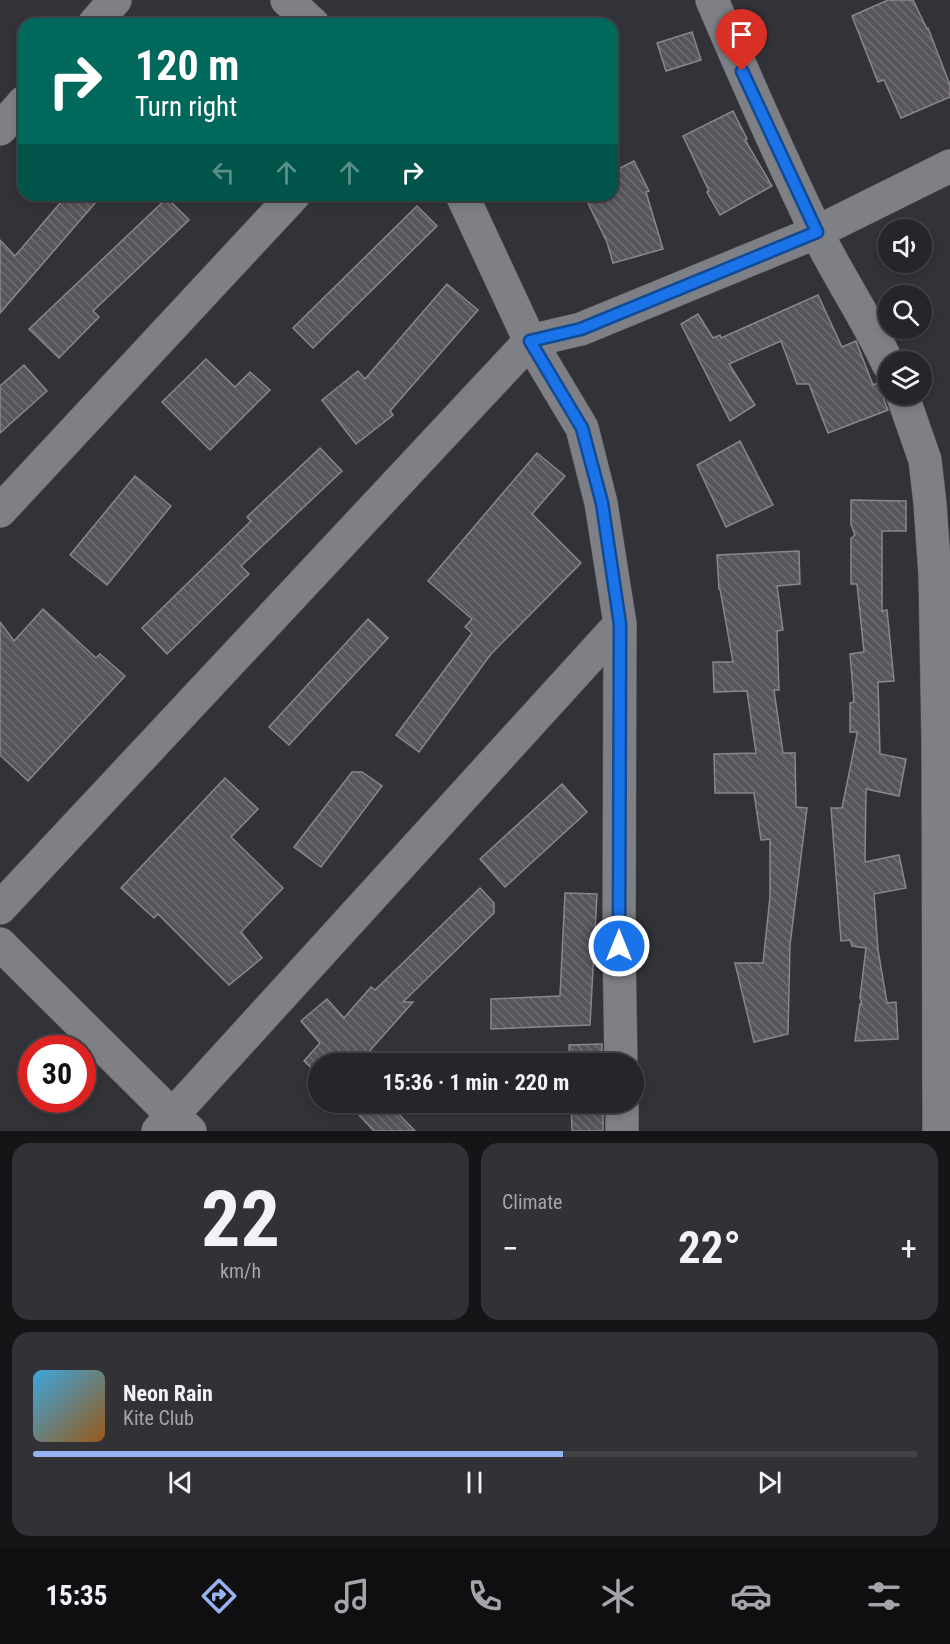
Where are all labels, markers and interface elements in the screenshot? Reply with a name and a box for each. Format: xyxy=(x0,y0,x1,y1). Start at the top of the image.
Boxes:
pin xyxy=(716,9,767,71)
icon: arrive xyxy=(725,18,758,51)
text: 120 m xyxy=(135,41,240,90)
icon: right xyxy=(36,42,114,120)
text: Turn right xyxy=(135,91,237,123)
icon: left xyxy=(207,156,240,189)
icon: ahead xyxy=(270,156,303,189)
icon: ahead xyxy=(333,156,366,189)
icon: right xyxy=(396,156,429,189)
map controls xyxy=(878,219,932,405)
button: sound xyxy=(878,219,932,273)
button: search xyxy=(878,285,932,339)
button: layers xyxy=(878,351,932,405)
position arrow xyxy=(587,914,651,978)
speed limit sign: 30 xyxy=(18,1035,96,1113)
text: 15:36 · 1 min · 220 m xyxy=(383,1070,569,1095)
text: 22 xyxy=(201,1174,280,1265)
text: Climate xyxy=(502,1190,562,1214)
text: 22° xyxy=(678,1221,741,1274)
text: − xyxy=(502,1229,519,1268)
text: + xyxy=(901,1229,917,1268)
text: km/h xyxy=(220,1259,261,1283)
text: Neon Rain xyxy=(123,1381,213,1406)
text: Kite Club xyxy=(123,1406,194,1430)
icon: previous xyxy=(164,1466,197,1499)
icon: pause xyxy=(458,1466,491,1499)
icon: next xyxy=(753,1466,786,1499)
icon: directions xyxy=(198,1575,240,1617)
icon: music xyxy=(331,1575,373,1617)
icon: phone xyxy=(464,1575,506,1617)
icon: climate xyxy=(597,1575,639,1617)
icon: car xyxy=(730,1575,772,1617)
icon: filters xyxy=(863,1575,905,1617)
text: 15:35 xyxy=(45,1580,107,1612)

